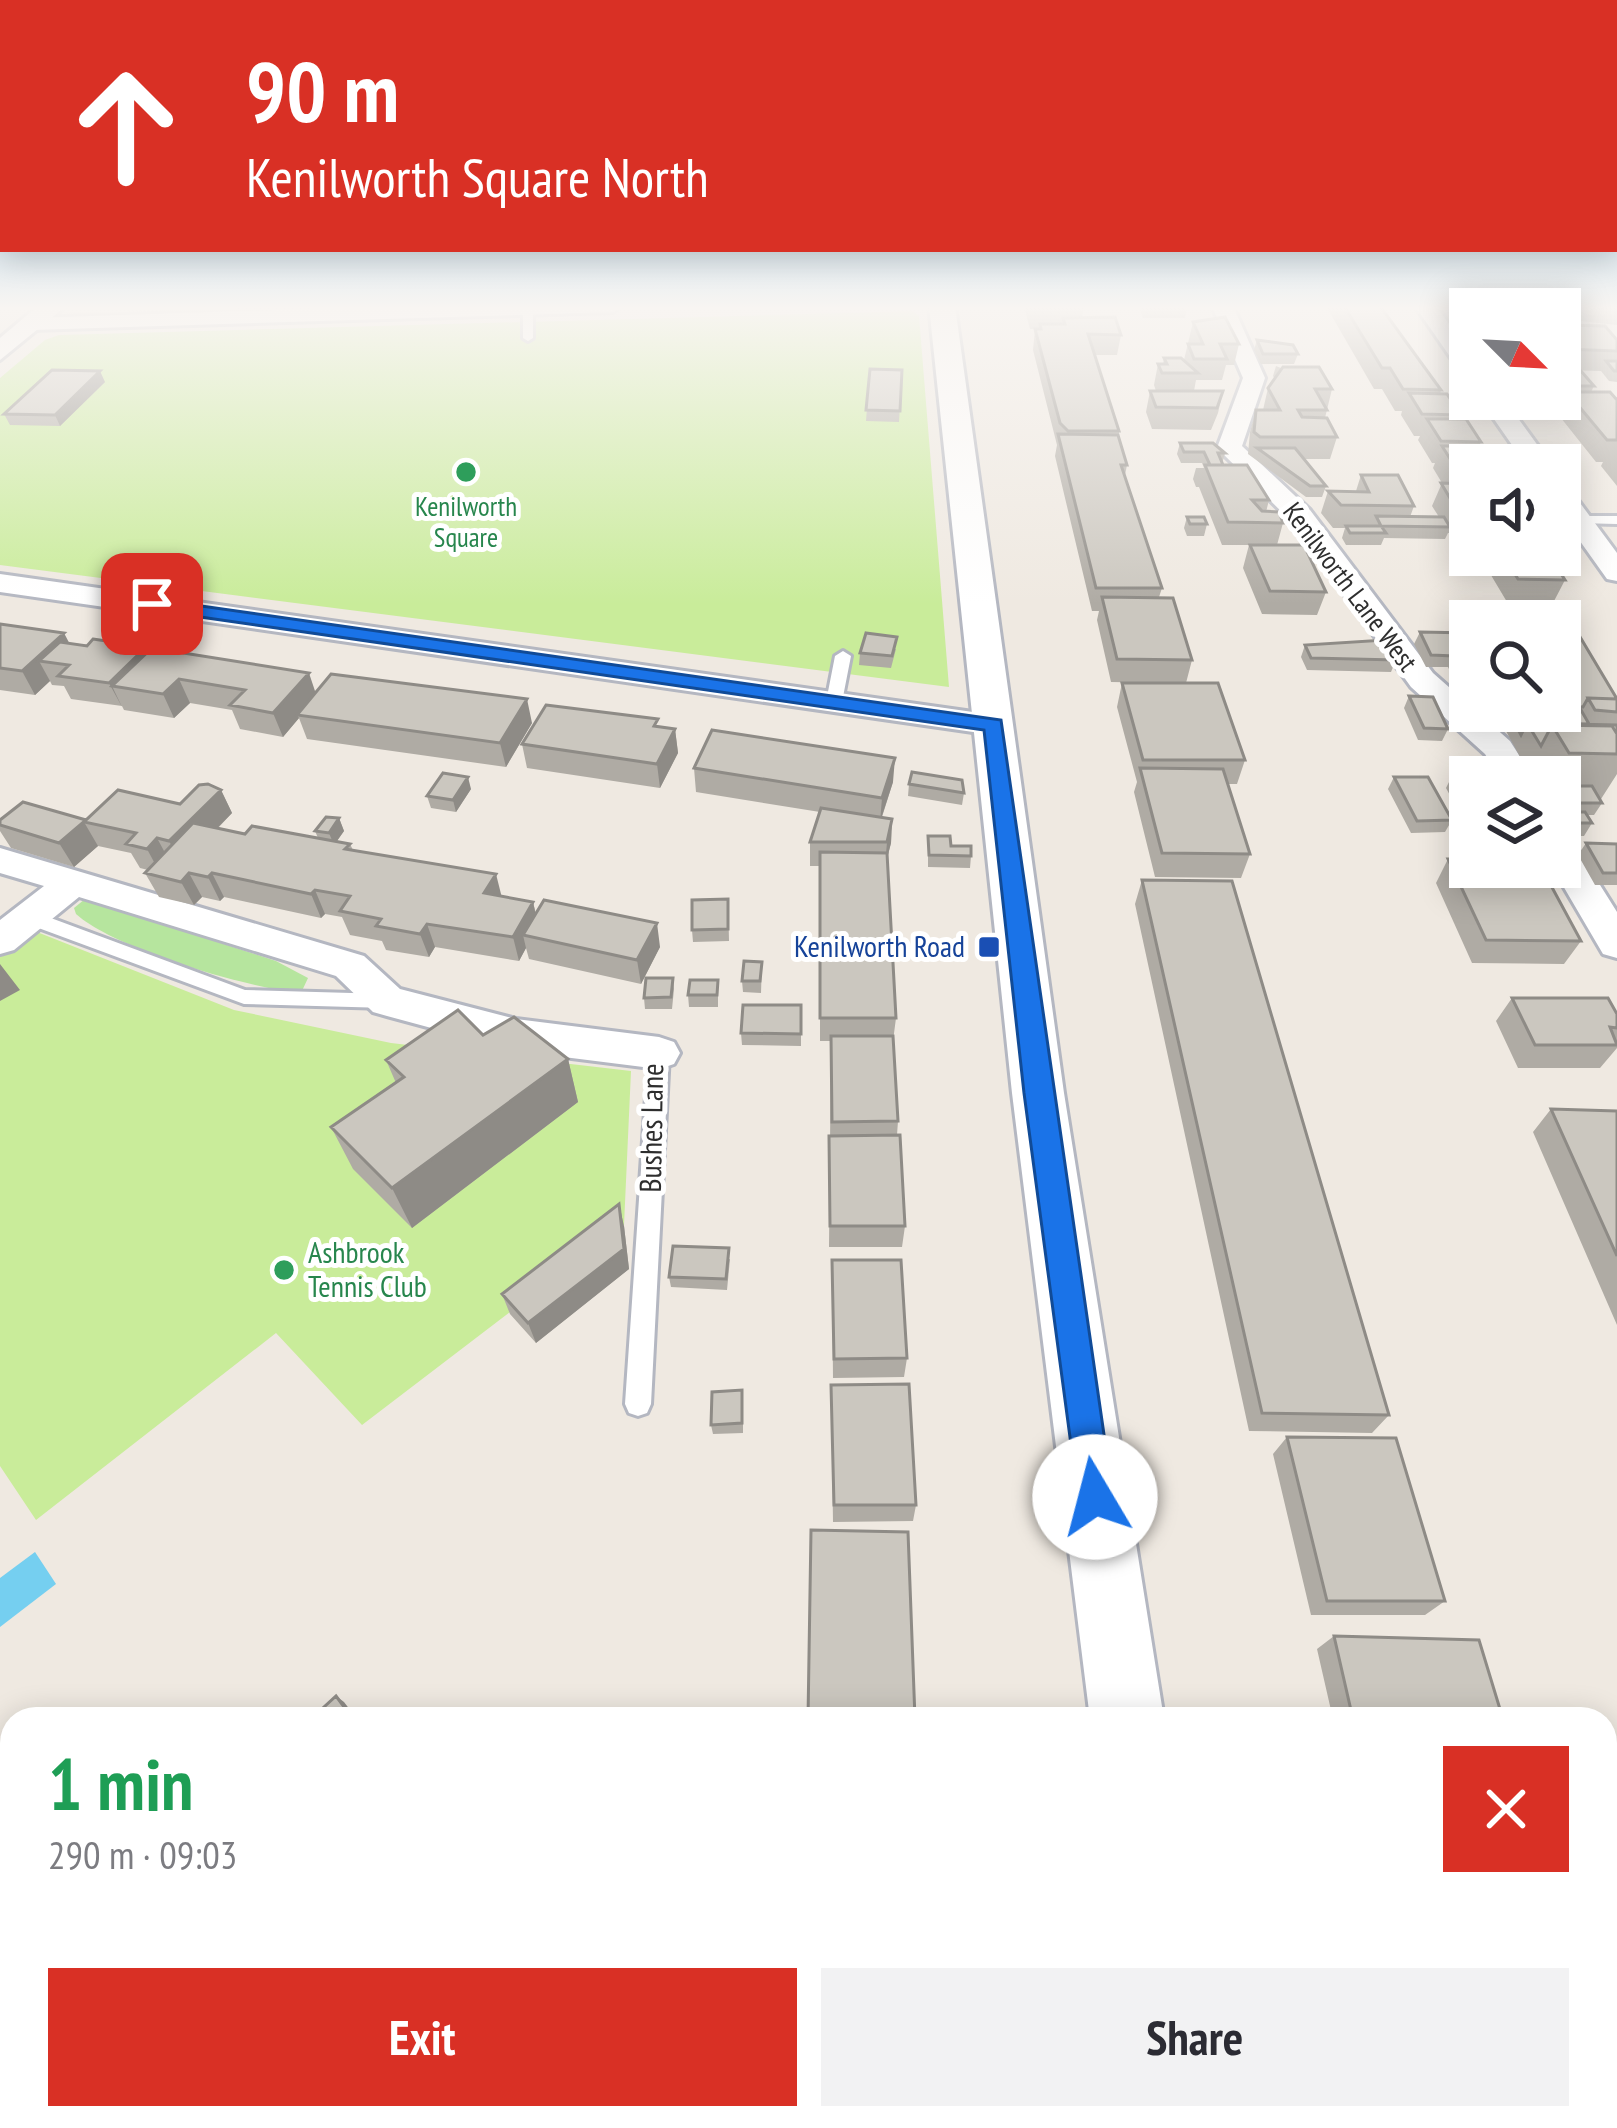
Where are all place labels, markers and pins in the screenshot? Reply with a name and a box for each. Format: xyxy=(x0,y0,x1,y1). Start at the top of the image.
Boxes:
marker: Kenilworth Square xyxy=(453,459,479,485)
place label: Kenilworth Square xyxy=(415,489,517,554)
pin xyxy=(101,553,203,655)
place label: Kenilworth Road xyxy=(794,926,965,965)
marker: Kenilworth Road xyxy=(976,934,1002,960)
place label: Ashbrook Tennis Club xyxy=(308,1232,427,1305)
marker: Ashbrook Tennis Club xyxy=(271,1257,297,1283)

